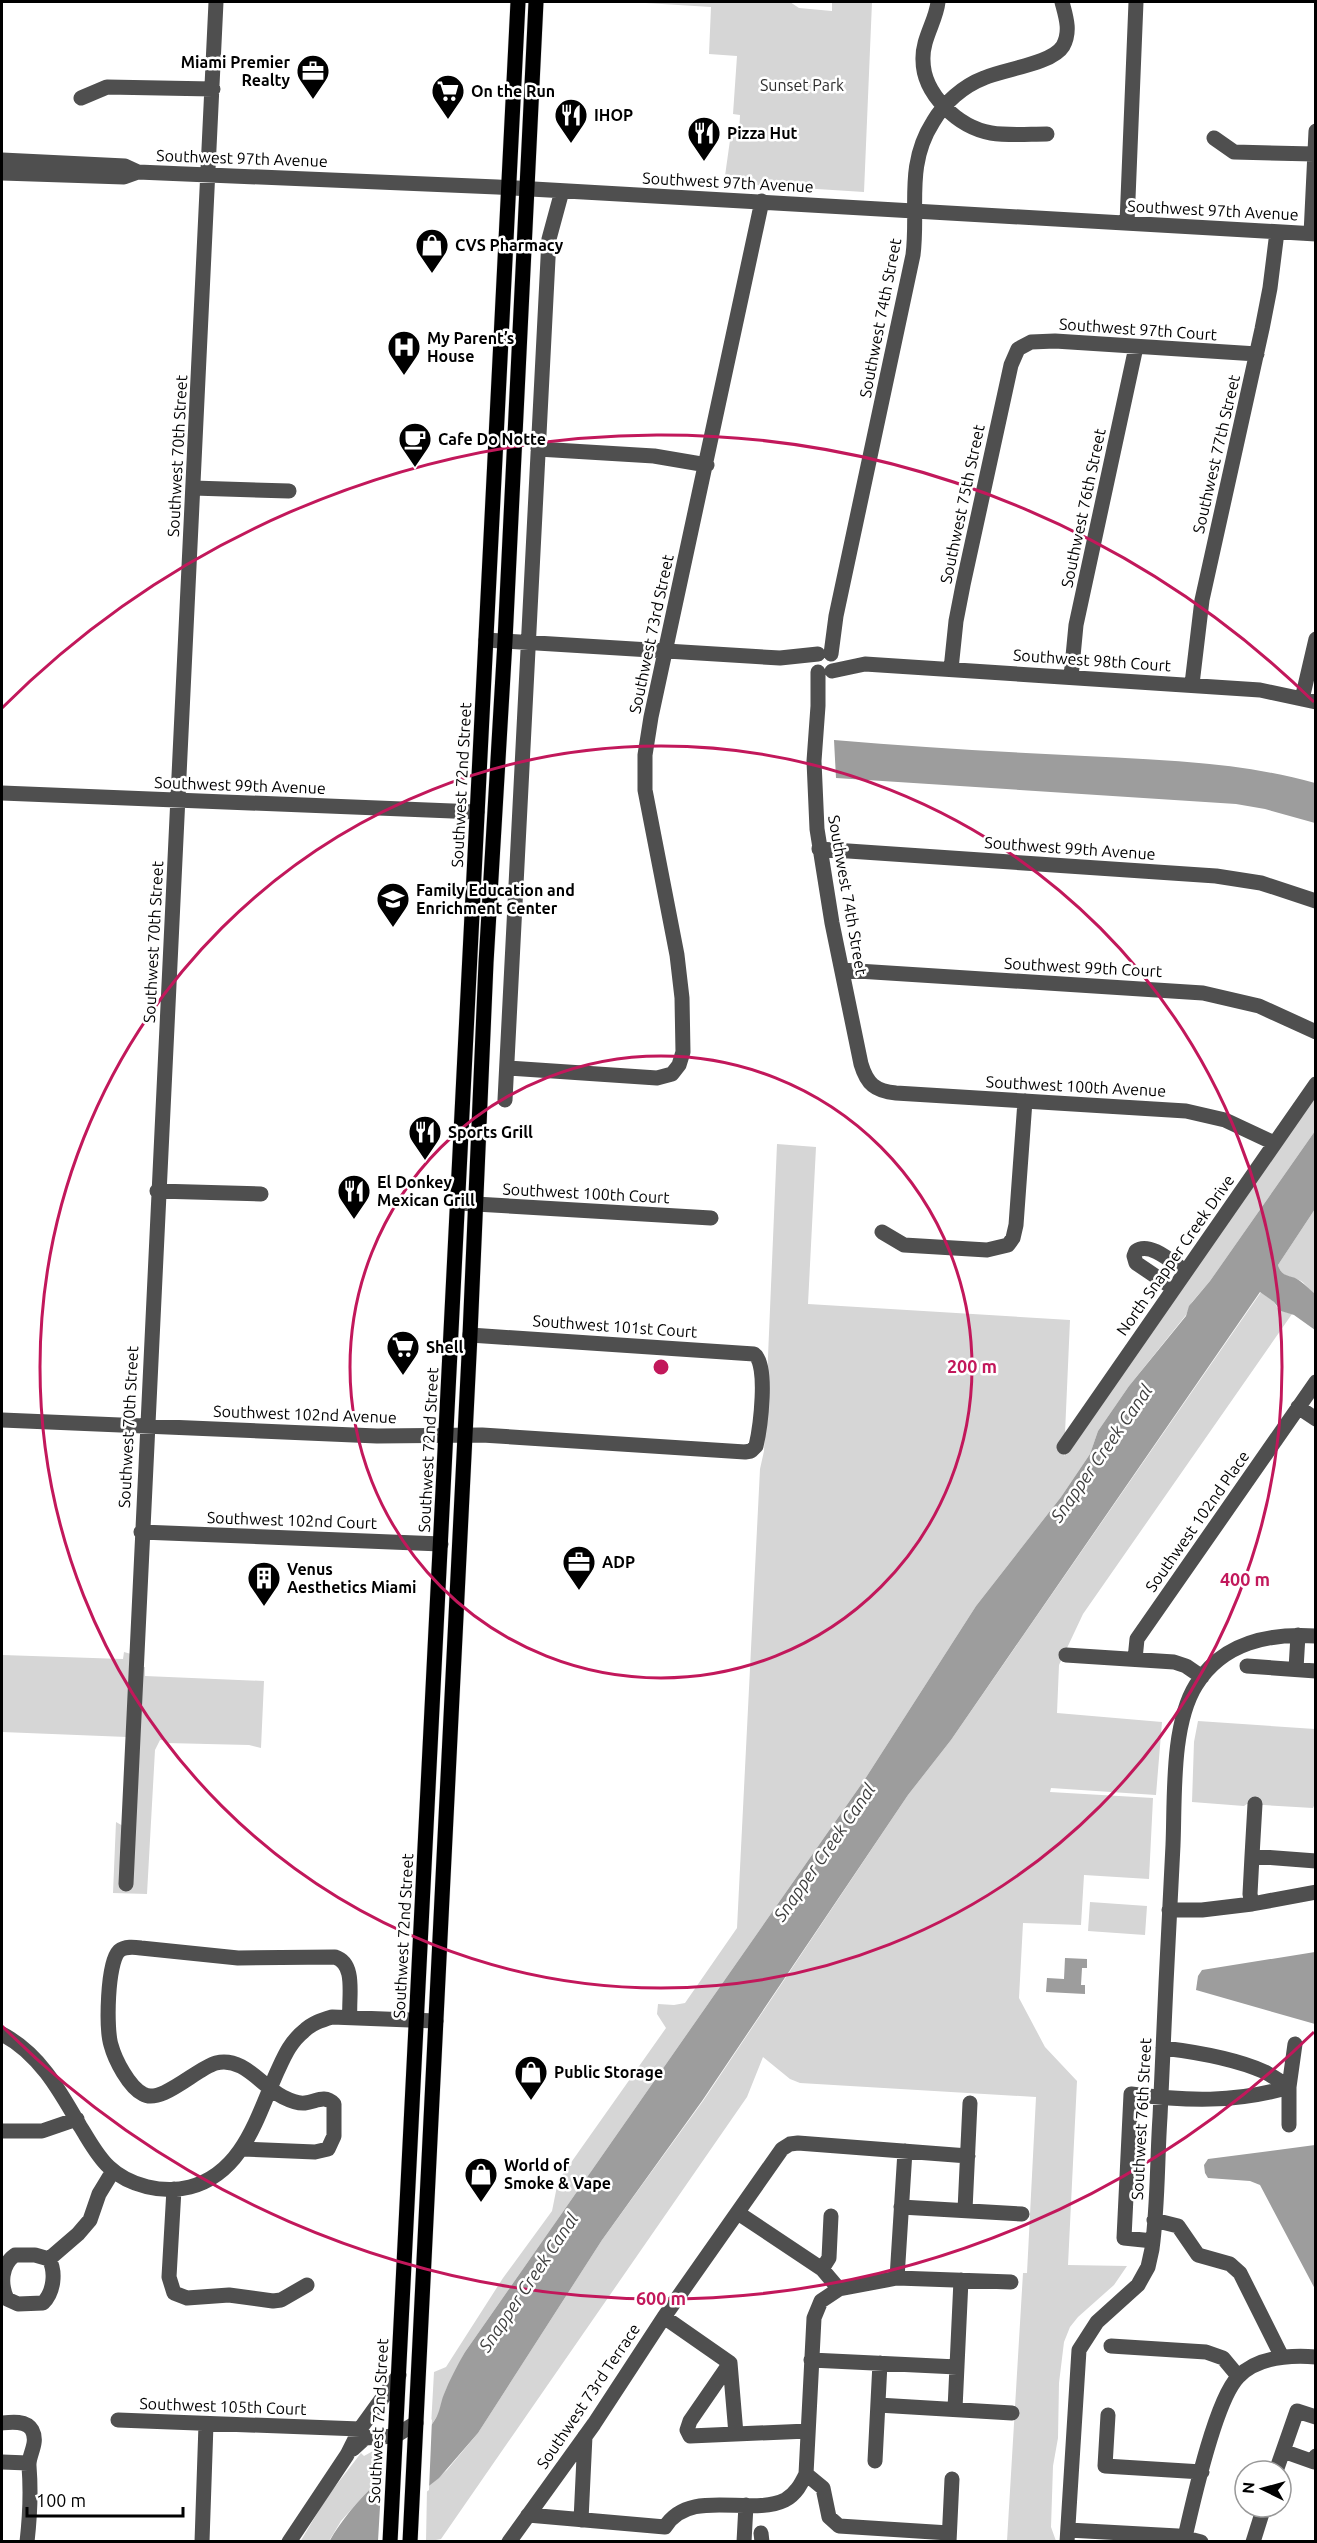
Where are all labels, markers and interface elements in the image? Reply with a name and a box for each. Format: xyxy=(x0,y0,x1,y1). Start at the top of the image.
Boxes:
place label: Miami Premier Realty xyxy=(181,53,291,89)
office icon: Miami Premier Realty xyxy=(295,53,331,100)
supermarket icon: On the Run xyxy=(430,73,466,120)
park label: Sunset Park xyxy=(760,76,844,94)
place label: On the Run xyxy=(471,82,555,100)
restaurant icon: IHOP xyxy=(553,97,589,144)
place label: IHOP xyxy=(594,106,633,124)
restaurant icon: Pizza Hut xyxy=(686,115,722,162)
place label: Pizza Hut xyxy=(727,124,798,142)
street label: Southwest 97th Avenue xyxy=(156,146,328,170)
street label: Southwest 97th Avenue xyxy=(642,169,814,195)
street label: Southwest 97th Avenue xyxy=(1127,197,1299,223)
shop icon: CVS Pharmacy xyxy=(414,227,450,274)
place label: CVS Pharmacy xyxy=(455,236,564,254)
street label: Southwest 74th Street xyxy=(856,236,904,399)
street label: Southwest 97th Court xyxy=(1058,315,1218,344)
hospital icon: My Parent’s House xyxy=(386,329,422,376)
place label: My Parent’s House xyxy=(427,329,514,365)
street label: Southwest 77th Street xyxy=(1189,372,1243,535)
street label: Southwest 70th Street xyxy=(164,374,190,537)
cafe icon: Cafe Do Notte xyxy=(397,421,433,468)
street label: Southwest 75th Street xyxy=(936,422,988,585)
street label: Southwest 76th Street xyxy=(1057,426,1109,589)
place label: Cafe Do Notte xyxy=(438,430,546,448)
street label: Southwest 73rd Street xyxy=(625,552,677,715)
street label: Southwest 98th Court xyxy=(1012,646,1172,675)
street label: Southwest 72nd Street xyxy=(448,701,474,868)
street label: Southwest 99th Avenue xyxy=(154,773,326,797)
street label: Southwest 74th Street xyxy=(825,814,871,977)
street label: Southwest 99th Avenue xyxy=(984,833,1156,863)
street label: Southwest 70th Street xyxy=(140,860,166,1023)
school or university icon: Family Education and Enrichment Center xyxy=(375,881,411,928)
place label: Family Education and Enrichment Center xyxy=(416,881,575,917)
street label: Southwest 99th Court xyxy=(1004,954,1163,980)
street label: Southwest 100th Avenue xyxy=(985,1072,1167,1100)
restaurant icon: Sports Grill xyxy=(407,1114,443,1161)
place label: Sports Grill xyxy=(448,1123,533,1141)
street label: North Snapper Creek Drive xyxy=(1113,1171,1237,1339)
restaurant icon: El Donkey Mexican Grill xyxy=(336,1173,372,1220)
place label: El Donkey Mexican Grill xyxy=(377,1173,475,1209)
street label: Southwest 100th Court xyxy=(502,1180,671,1206)
street label: Southwest 101st Court xyxy=(532,1311,699,1341)
supermarket icon: Shell xyxy=(385,1329,421,1376)
place label: Shell xyxy=(426,1338,464,1356)
street label: Southwest 70th Street xyxy=(115,1345,141,1508)
text: 200 m xyxy=(947,1356,997,1376)
centre of rings xyxy=(651,1357,671,1377)
street label: Southwest 72nd Street xyxy=(415,1366,441,1533)
water label: Snapper Creek Canal xyxy=(1045,1380,1156,1526)
street label: Southwest 102nd Avenue xyxy=(213,1402,397,1426)
street label: Southwest 102nd Place xyxy=(1141,1447,1253,1595)
street label: Southwest 102nd Court xyxy=(207,1508,378,1532)
office icon: ADP xyxy=(561,1544,597,1591)
place label: ADP xyxy=(602,1553,635,1571)
building icon: Venus Aesthetics Miami xyxy=(246,1560,282,1607)
place label: Venus Aesthetics Miami xyxy=(287,1560,417,1596)
text: 400 m xyxy=(1220,1569,1270,1589)
water label: Snapper Creek Canal xyxy=(768,1779,879,1925)
street label: Southwest 72nd Street xyxy=(390,1852,416,2019)
street label: Southwest 76th Street xyxy=(1128,2037,1154,2200)
shop icon: Public Storage xyxy=(513,2054,549,2101)
place label: Public Storage xyxy=(554,2063,663,2081)
shop icon: World of Smoke & Vape xyxy=(463,2156,499,2203)
place label: World of Smoke & Vape xyxy=(504,2156,611,2192)
water label: Snapper Creek Canal xyxy=(474,2209,582,2356)
text: 600 m xyxy=(636,2288,686,2308)
street label: Southwest 73rd Terrace xyxy=(533,2320,643,2472)
street label: Southwest 72nd Street xyxy=(365,2337,391,2504)
street label: Southwest 105th Court xyxy=(139,2394,308,2418)
north arrow xyxy=(1233,2459,1293,2519)
scale bar xyxy=(27,2480,183,2518)
text: N xyxy=(1239,2481,1258,2494)
text: 100 m xyxy=(36,2490,86,2510)

